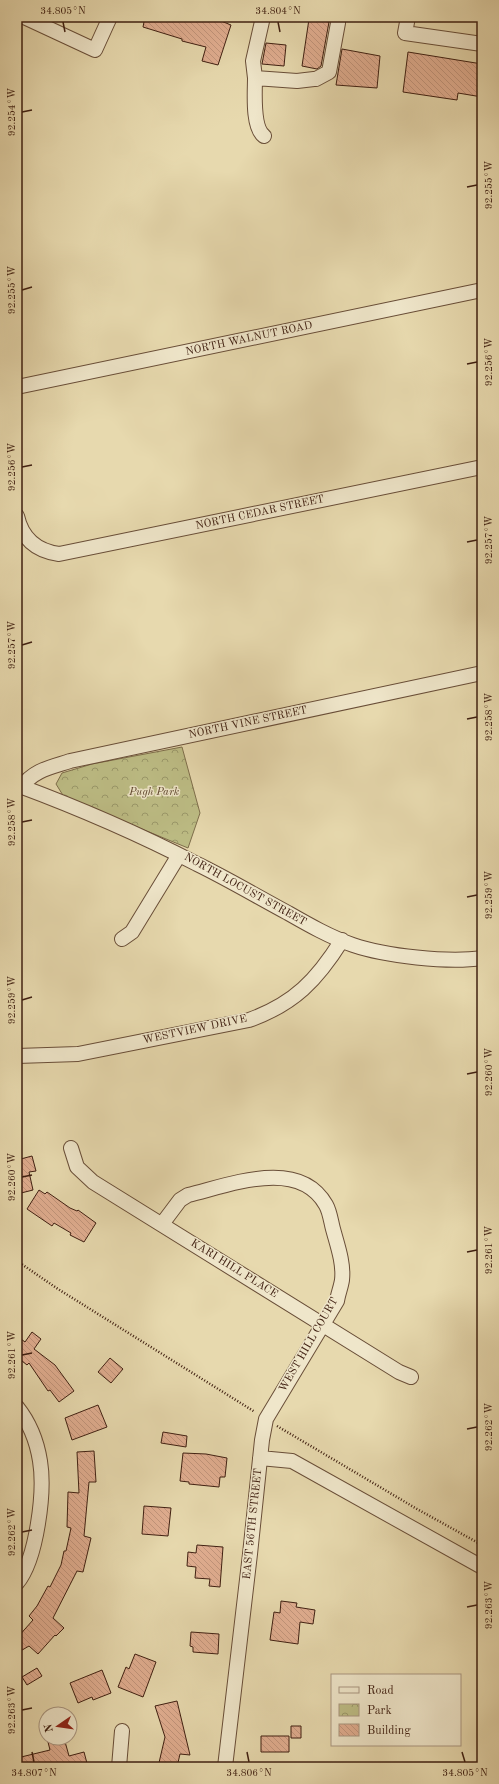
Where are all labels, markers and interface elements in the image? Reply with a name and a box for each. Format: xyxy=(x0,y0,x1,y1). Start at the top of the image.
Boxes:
text: 34.805°N xyxy=(40,6,86,16)
text: 34.804°N xyxy=(255,6,301,16)
text: 92.254°W xyxy=(7,88,17,136)
text: 92.255°W xyxy=(484,161,494,209)
text: 92.255°W xyxy=(7,266,17,314)
street label: NORTH WALNUT ROAD xyxy=(185,320,314,358)
text: 92.256°W xyxy=(484,338,494,386)
text: 92.256°W xyxy=(7,443,17,491)
street label: NORTH CEDAR STREET xyxy=(195,494,326,532)
text: 92.257°W xyxy=(484,516,494,564)
text: 92.257°W xyxy=(7,621,17,669)
text: 92.258°W xyxy=(484,693,494,741)
street label: NORTH VINE STREET xyxy=(188,705,309,741)
park label: Pugh Park xyxy=(128,787,180,798)
text: 92.258°W xyxy=(7,798,17,846)
street label: NORTH LOCUST STREET xyxy=(182,852,308,928)
text: 92.259°W xyxy=(484,871,494,919)
text: 92.259°W xyxy=(7,976,17,1024)
street label: WESTVIEW DRIVE xyxy=(142,1014,248,1046)
text: 92.260°W xyxy=(484,1048,494,1096)
text: 92.260°W xyxy=(7,1153,17,1201)
text: 92.261°W xyxy=(484,1226,494,1274)
street label: KARI HILL PLACE xyxy=(188,1238,280,1300)
street label: WEST HILL COURT xyxy=(277,1296,341,1394)
text: 92.261°W xyxy=(7,1331,17,1379)
text: 92.262°W xyxy=(484,1403,494,1451)
street label: EAST 56TH STREET xyxy=(242,1468,264,1580)
text: 92.262°W xyxy=(7,1508,17,1556)
text: 92.263°W xyxy=(484,1581,494,1629)
legend xyxy=(331,1674,461,1746)
text: Road xyxy=(367,1685,394,1697)
text: 92.263°W xyxy=(7,1686,17,1734)
text: Park xyxy=(367,1705,392,1717)
north arrow xyxy=(38,1706,78,1746)
text: N xyxy=(43,1722,56,1733)
text: Building xyxy=(367,1725,411,1737)
text: 34.807°N xyxy=(11,1768,57,1778)
text: 34.806°N xyxy=(226,1768,272,1778)
text: 34.805°N xyxy=(442,1768,488,1778)

